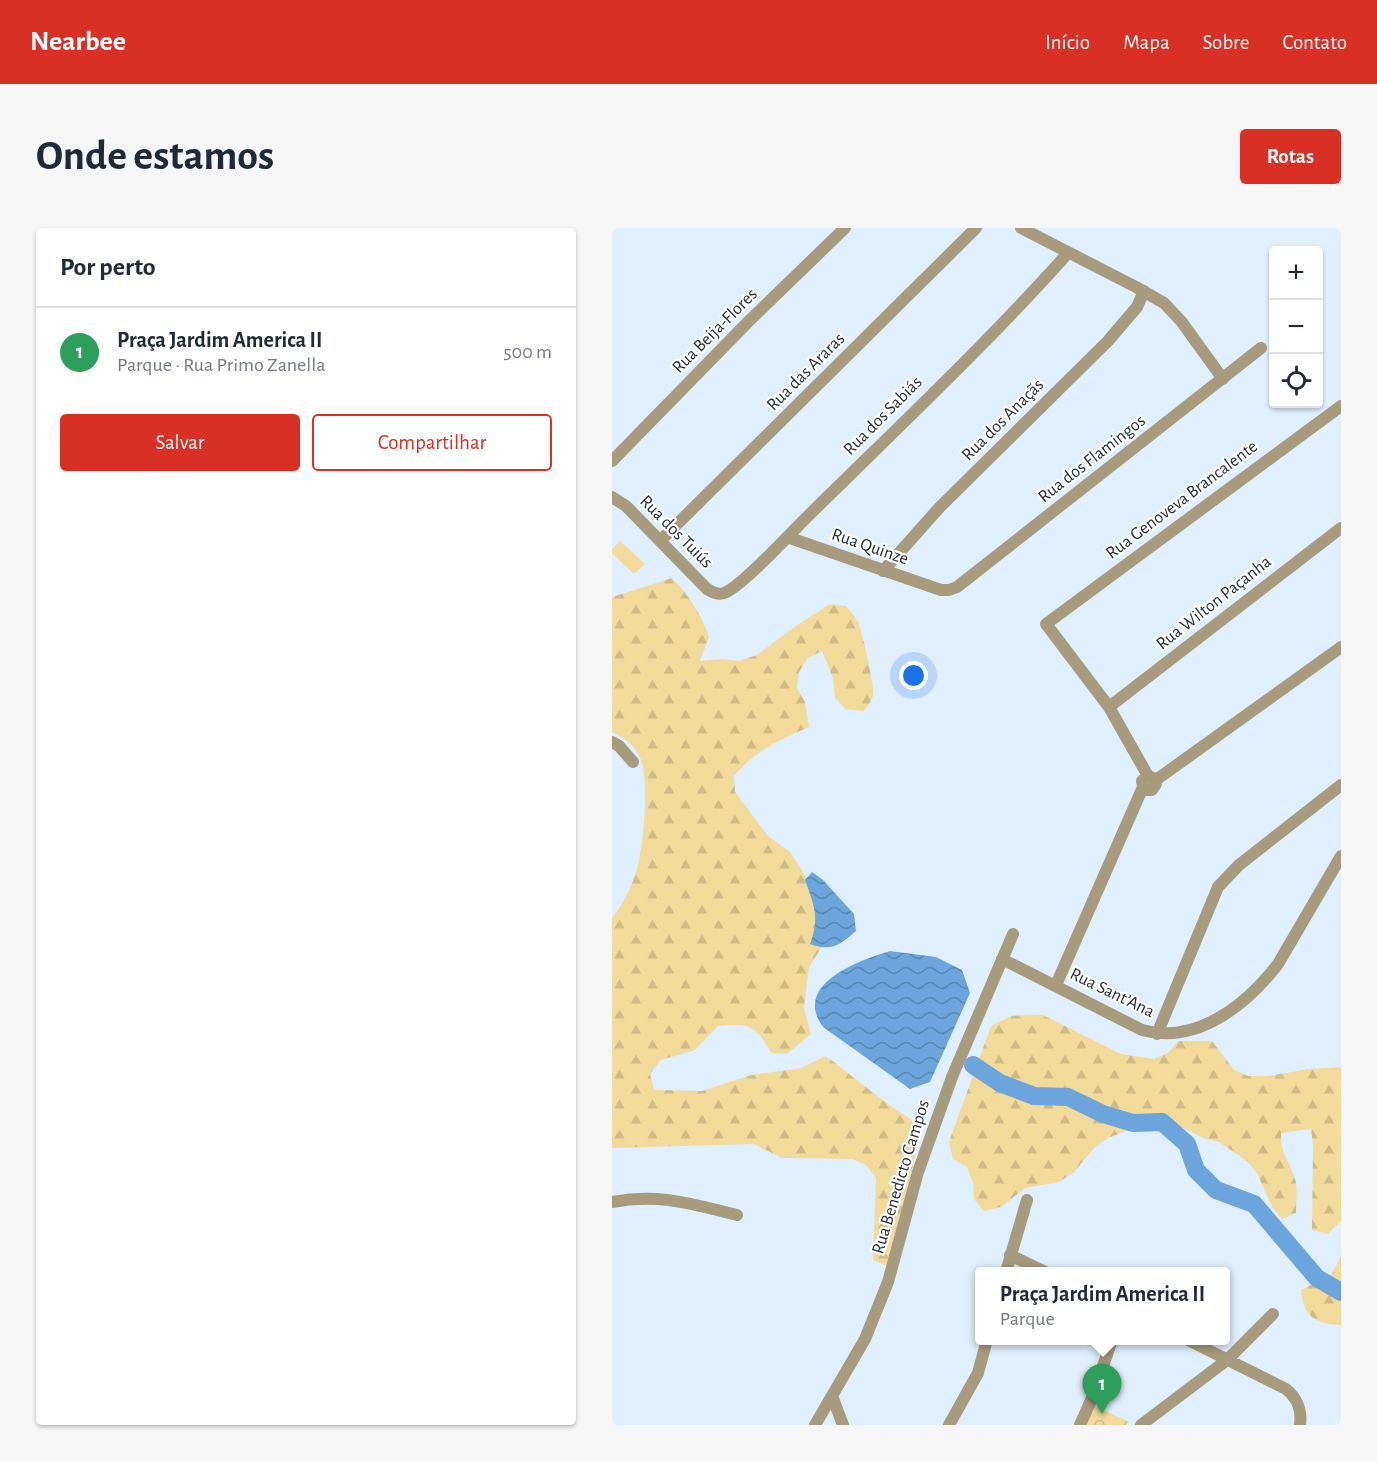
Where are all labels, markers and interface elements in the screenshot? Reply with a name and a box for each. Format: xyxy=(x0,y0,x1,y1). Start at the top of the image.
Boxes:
text: Nearbee xyxy=(30,28,126,56)
text: Início xyxy=(1045,32,1090,53)
text: Mapa xyxy=(1123,32,1170,53)
text: Sobre xyxy=(1203,32,1249,53)
text: Contato xyxy=(1282,32,1347,53)
button: Rotas xyxy=(1240,129,1341,184)
text: Onde estamos xyxy=(36,135,274,177)
map controls xyxy=(1269,246,1323,408)
button: + xyxy=(1269,246,1323,300)
text: Por perto xyxy=(60,254,156,280)
street label: Rua Beija-Flores xyxy=(669,285,761,377)
button: − xyxy=(1269,300,1323,354)
text: Praça Jardim America II xyxy=(117,329,322,351)
street label: Rua das Araras xyxy=(764,330,848,414)
text: 1 xyxy=(76,342,83,362)
text: 500 m xyxy=(503,342,552,362)
button: locate xyxy=(1269,354,1323,408)
text: Parque · Rua Primo Zanella xyxy=(117,355,325,375)
street label: Rua dos Sabiás xyxy=(840,373,926,459)
street label: Rua dos Anaçãs xyxy=(959,376,1047,464)
street label: Rua dos Flamingos xyxy=(1035,412,1149,506)
button: Salvar xyxy=(60,414,300,471)
button: Compartilhar xyxy=(312,414,552,471)
street label: Rua Genoveva Brancalente xyxy=(1103,437,1261,563)
street label: Rua dos Tuiús xyxy=(636,492,716,572)
street label: Rua Quinze xyxy=(829,525,911,569)
street label: Rua Wilton Paçanha xyxy=(1153,553,1275,653)
your location xyxy=(899,661,928,690)
street label: Rua Sant’Ana xyxy=(1067,965,1157,1021)
street label: Rua Benedicto Campos xyxy=(869,1098,933,1256)
popup xyxy=(975,1267,1230,1345)
text: Praça Jardim America II xyxy=(1000,1283,1205,1305)
text: Parque xyxy=(1000,1309,1055,1329)
pin: 1 xyxy=(1082,1364,1122,1414)

